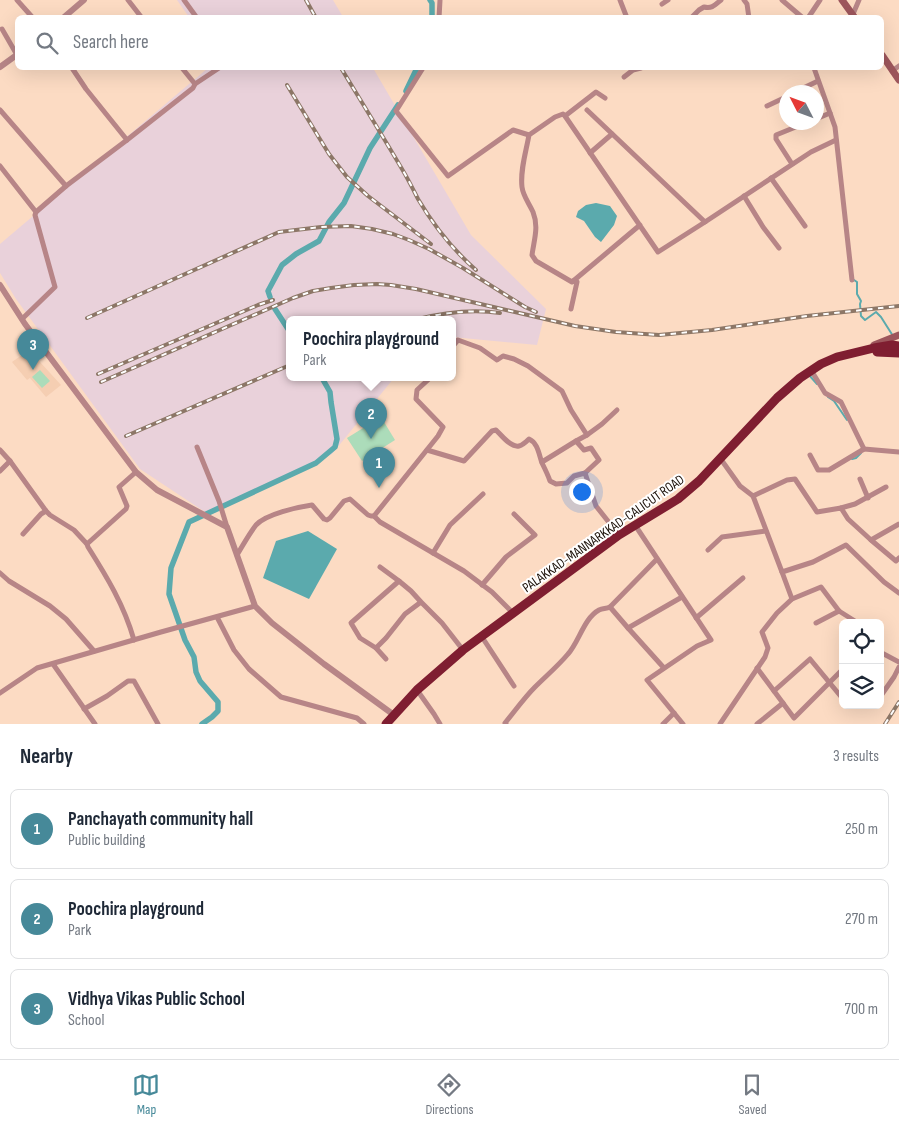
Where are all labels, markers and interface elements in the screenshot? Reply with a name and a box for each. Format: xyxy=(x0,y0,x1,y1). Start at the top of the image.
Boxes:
search box xyxy=(15,15,884,70)
icon: search xyxy=(33,29,61,57)
text: Search here xyxy=(73,31,149,54)
north arrow xyxy=(779,85,824,130)
popup xyxy=(286,316,456,381)
text: Poochira playground xyxy=(303,328,439,351)
pin: 3 xyxy=(17,329,49,370)
text: Park xyxy=(303,351,326,370)
pin: 2 xyxy=(355,398,387,439)
pin: 1 xyxy=(363,447,395,488)
street label: PALAKKAD-MANNARKKAD-CALICUT ROAD xyxy=(519,471,688,596)
your location xyxy=(569,479,595,505)
map controls xyxy=(839,619,884,709)
button: locate xyxy=(839,619,884,664)
button: layers xyxy=(839,664,884,709)
text: Nearby xyxy=(20,744,73,769)
text: 3 results xyxy=(833,747,879,766)
text: Panchayath community hall xyxy=(68,808,253,831)
text: 1 xyxy=(34,820,40,839)
text: 250 m xyxy=(845,820,878,839)
text: Public building xyxy=(68,831,145,850)
text: Poochira playground xyxy=(68,898,204,921)
text: 2 xyxy=(33,910,41,929)
text: 270 m xyxy=(845,910,878,929)
text: Park xyxy=(68,921,91,940)
text: Vidhya Vikas Public School xyxy=(68,988,245,1011)
text: 3 xyxy=(33,1000,41,1019)
text: 700 m xyxy=(845,1000,878,1019)
text: School xyxy=(68,1011,104,1030)
tab: Map xyxy=(132,1071,160,1118)
tab: Directions xyxy=(425,1071,474,1118)
tab: Saved xyxy=(738,1071,767,1118)

